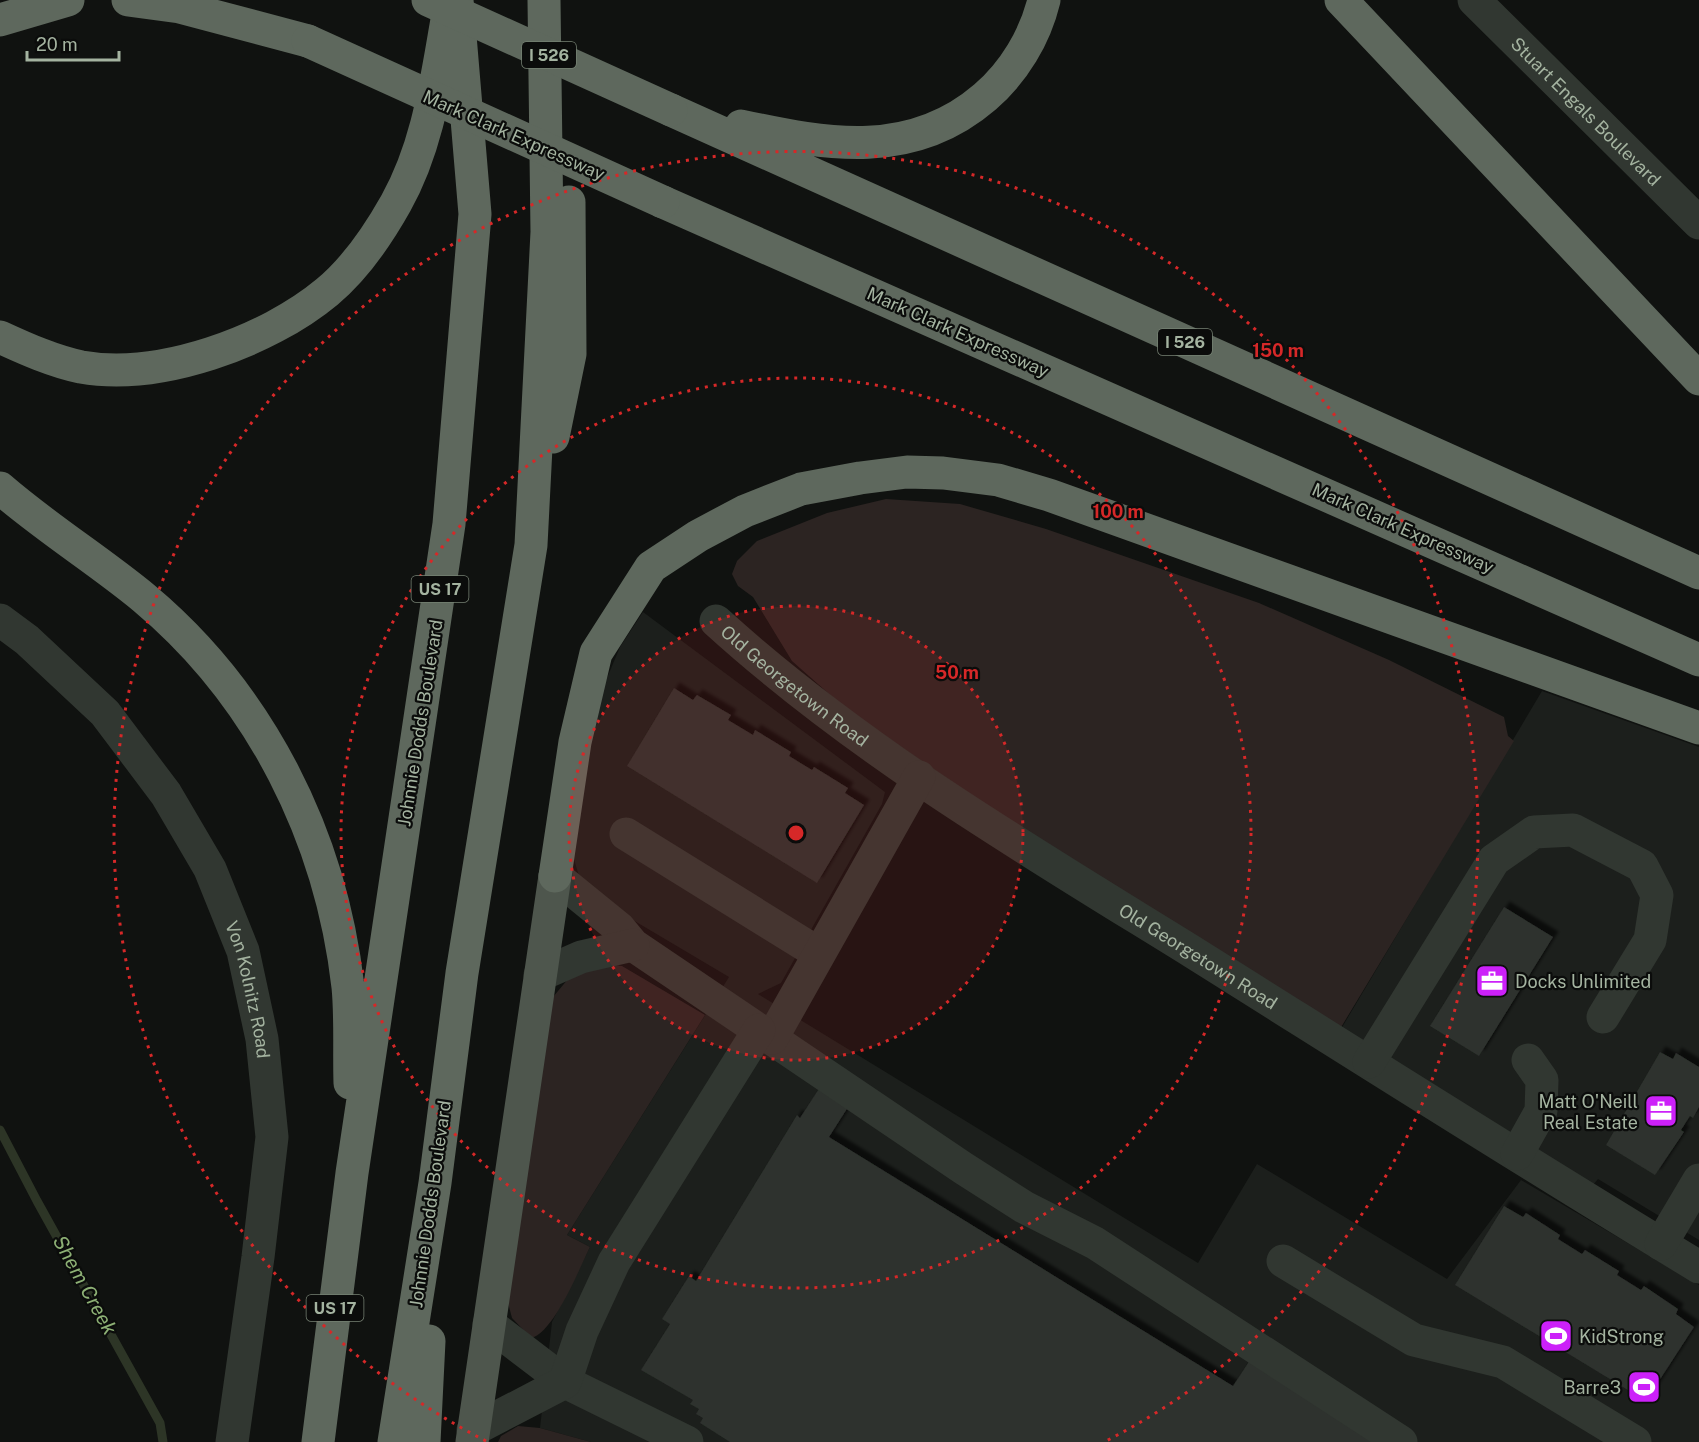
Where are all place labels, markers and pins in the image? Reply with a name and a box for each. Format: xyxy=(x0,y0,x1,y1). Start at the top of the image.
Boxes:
centre of rings xyxy=(786,823,806,843)
office icon: Docks Unlimited xyxy=(1474,963,1510,999)
place label: Docks Unlimited xyxy=(1515,971,1651,992)
place label: Matt O'Neill Real Estate xyxy=(1539,1091,1638,1133)
office icon: Matt O'Neill Real Estate xyxy=(1643,1093,1679,1129)
sports icon: KidStrong xyxy=(1538,1318,1574,1354)
place label: KidStrong xyxy=(1579,1326,1664,1347)
sports icon: Barre3 xyxy=(1626,1369,1662,1405)
place label: Barre3 xyxy=(1564,1377,1621,1398)

